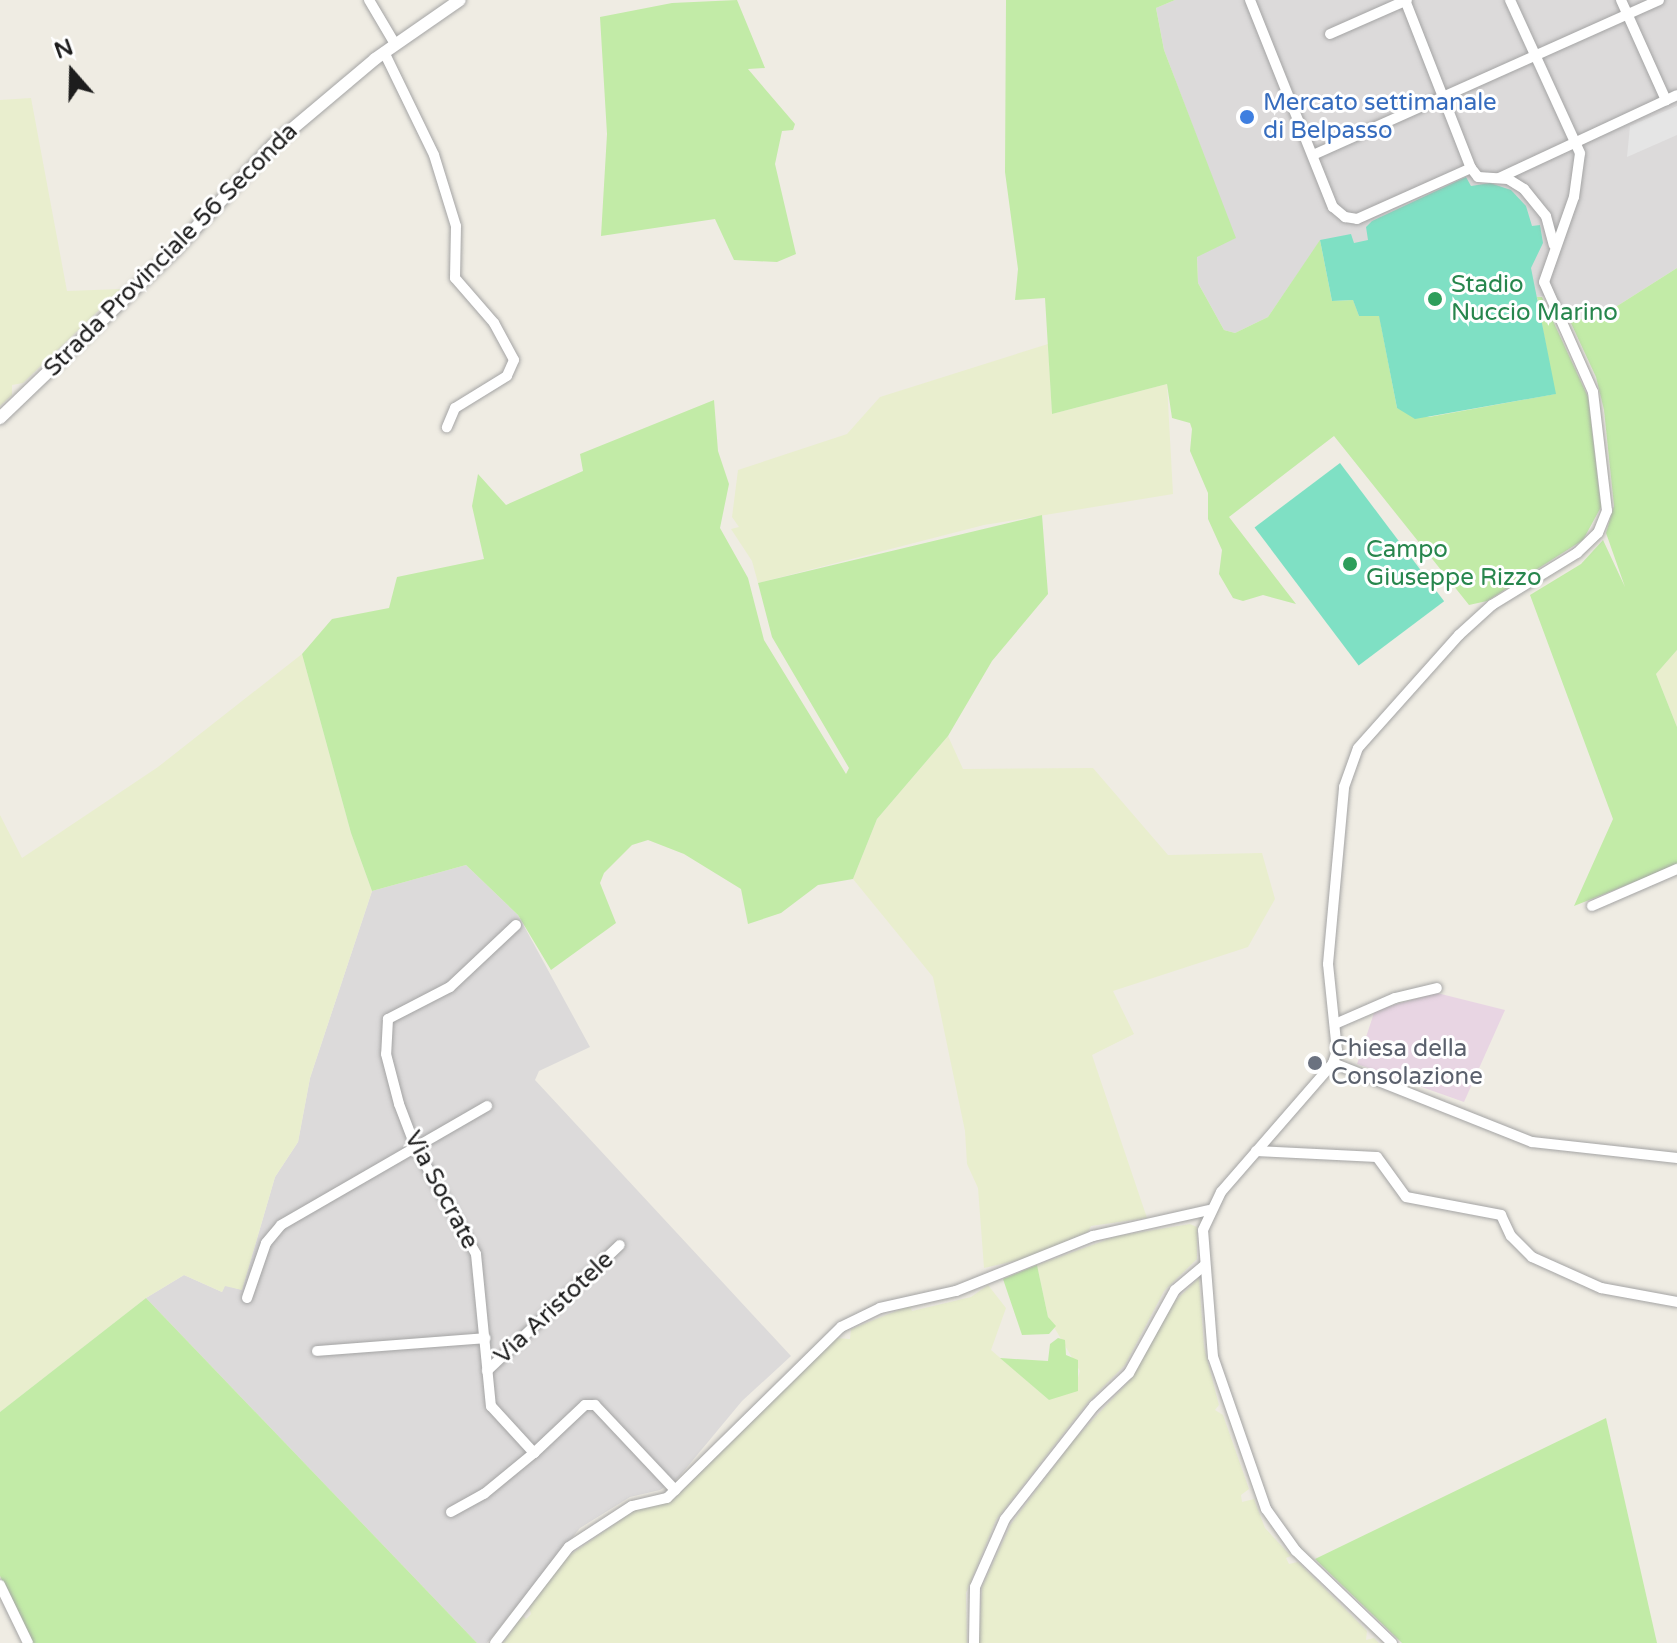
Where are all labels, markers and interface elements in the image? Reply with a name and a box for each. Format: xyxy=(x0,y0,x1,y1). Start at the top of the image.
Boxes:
north arrow xyxy=(32,32,112,112)
text: N xyxy=(51,34,77,65)
place label: Mercato settimanale di Belpasso xyxy=(1263,89,1497,145)
marker: Mercato settimanale di Belpasso xyxy=(1238,108,1256,126)
street label: Strada Provinciale 56 Seconda xyxy=(38,117,304,383)
place label: Stadio Nuccio Marino xyxy=(1451,271,1618,327)
marker: Stadio Nuccio Marino xyxy=(1426,290,1444,308)
place label: Campo Giuseppe Rizzo xyxy=(1366,536,1542,592)
marker: Campo Giuseppe Rizzo xyxy=(1341,555,1359,573)
place label: Chiesa della Consolazione xyxy=(1331,1035,1483,1091)
marker: Chiesa della Consolazione xyxy=(1306,1054,1324,1072)
street label: Via Socrate xyxy=(398,1126,484,1254)
street label: Via Aristotele xyxy=(489,1246,619,1370)

